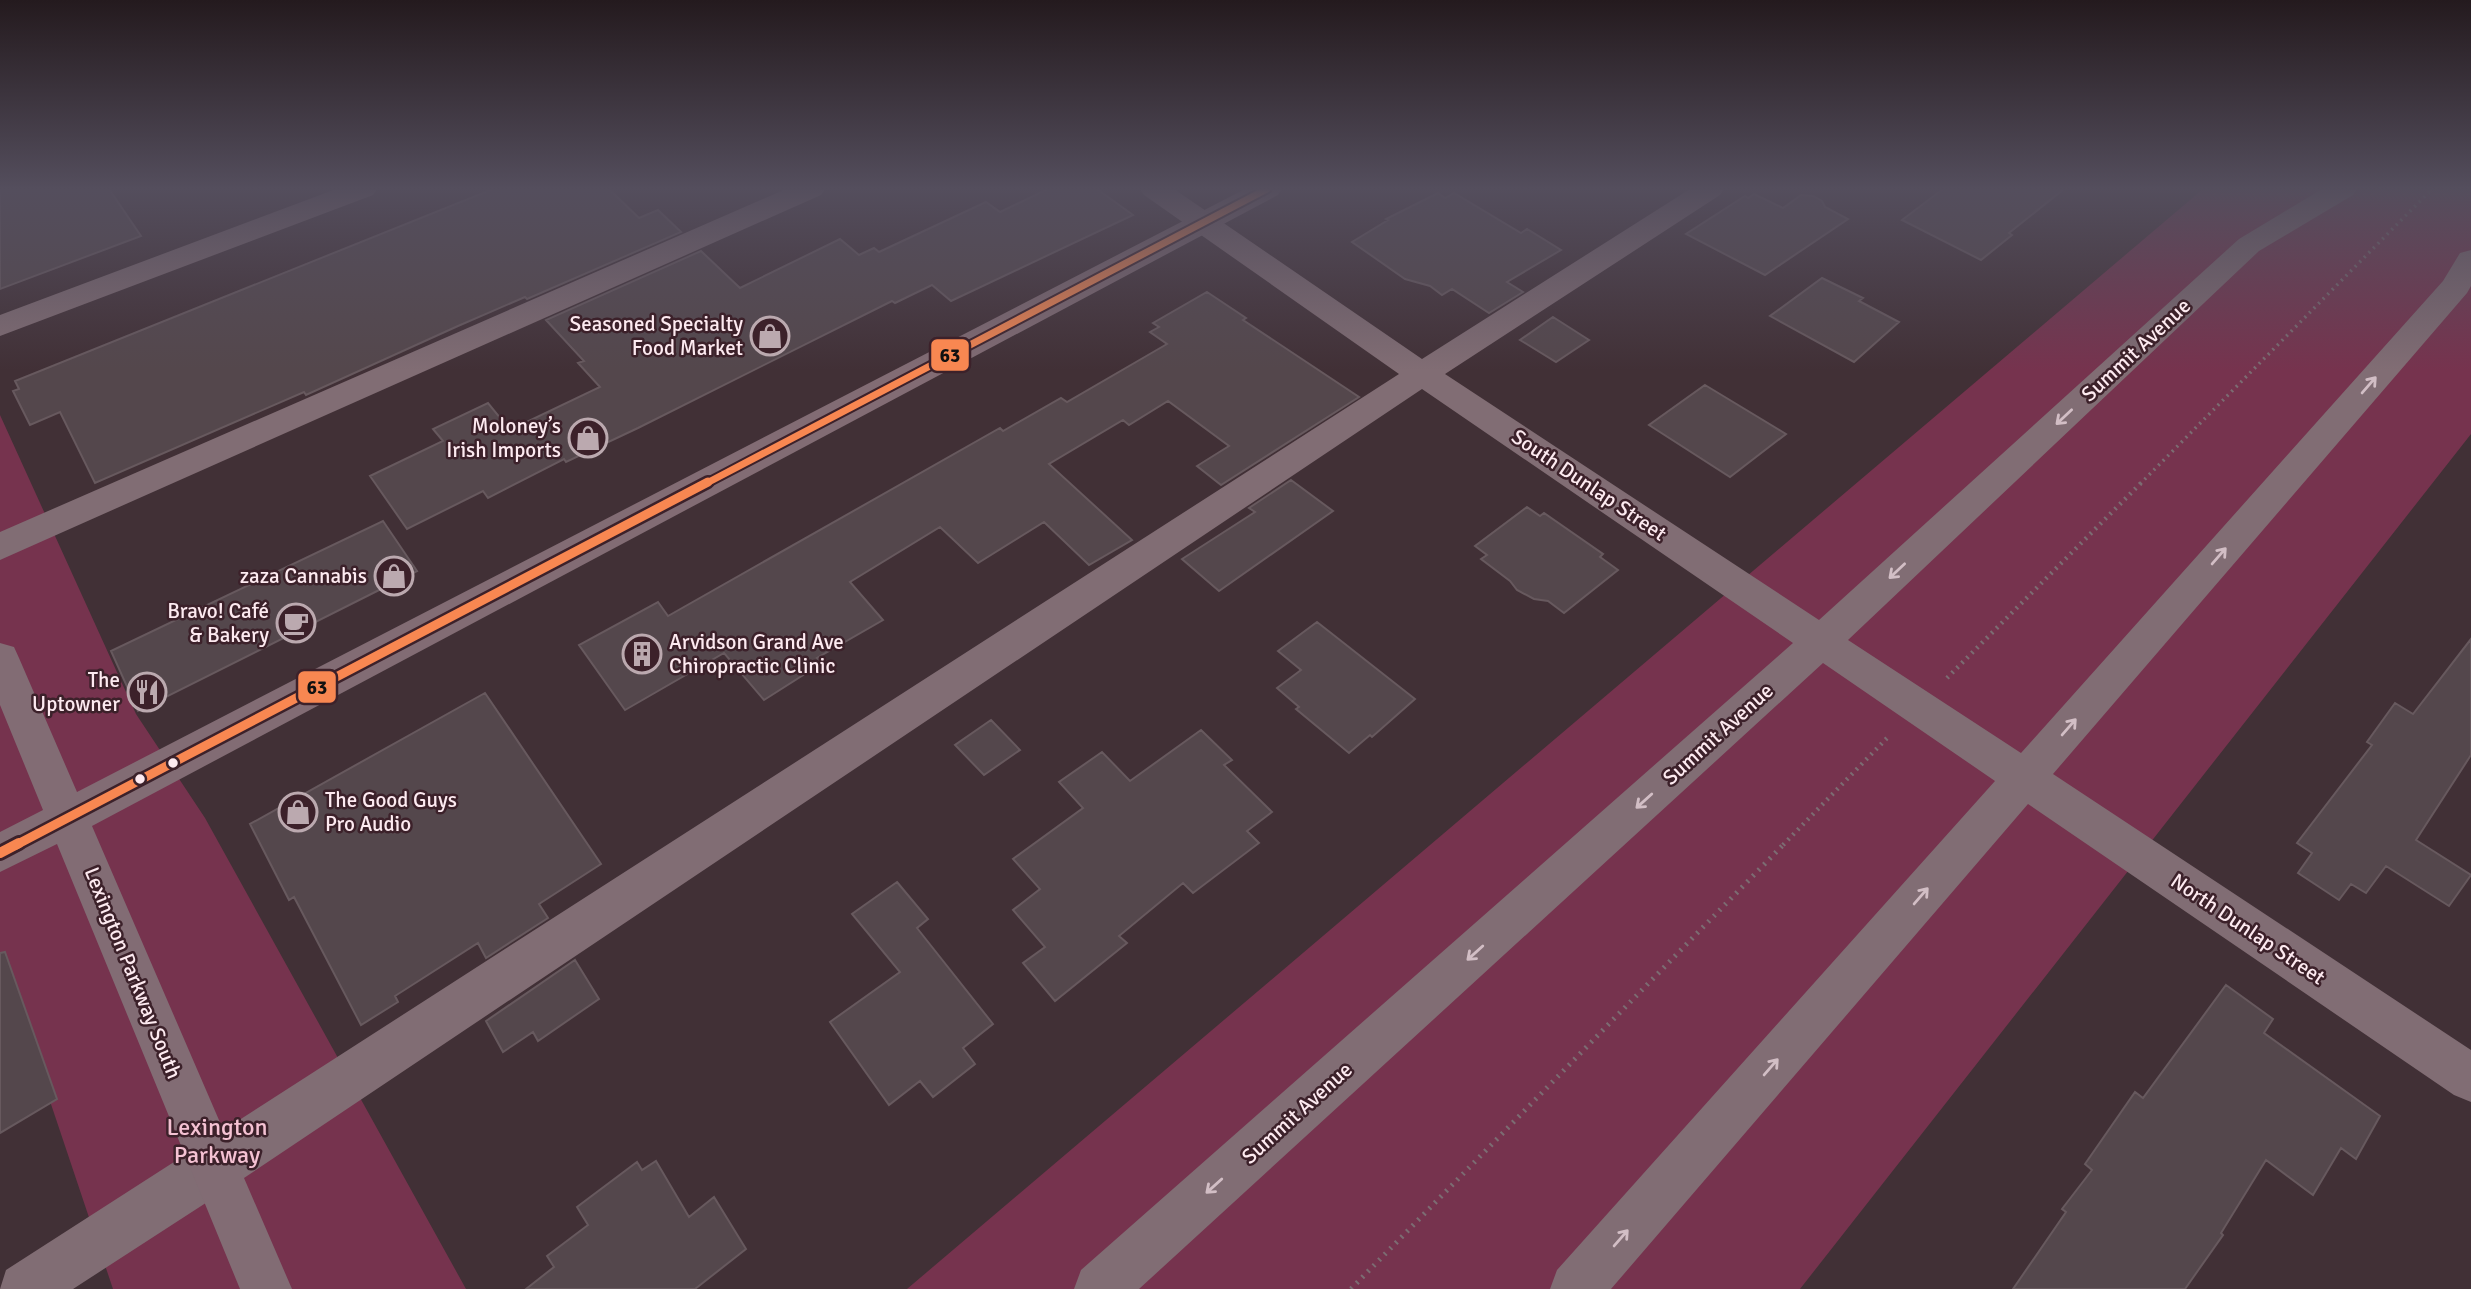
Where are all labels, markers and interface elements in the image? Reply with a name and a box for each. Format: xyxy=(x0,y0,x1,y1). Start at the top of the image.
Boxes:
street label: Summit Avenue xyxy=(2076,293,2196,407)
place label: Seasoned Specialty Food Market xyxy=(570,311,743,361)
shop icon: Seasoned Specialty Food Market xyxy=(749,315,791,357)
line badge: 63 xyxy=(930,338,970,372)
text: 63 xyxy=(940,344,960,368)
one-way arrow xyxy=(2361,376,2377,394)
one-way arrow xyxy=(2055,409,2073,425)
place label: Moloney’s Irish Imports xyxy=(446,413,561,463)
shop icon: Moloney’s Irish Imports xyxy=(567,417,609,459)
street label: South Dunlap Street xyxy=(1507,424,1671,546)
one-way arrow xyxy=(2211,547,2227,565)
shop icon: zaza Cannabis xyxy=(373,555,415,597)
place label: zaza Cannabis xyxy=(240,563,367,589)
one-way arrow xyxy=(1889,563,1906,580)
place label: Bravo! Café & Bakery xyxy=(167,598,269,648)
cafe icon: Bravo! Café & Bakery xyxy=(275,602,317,644)
place label: Arvidson Grand Ave Chiropractic Clinic xyxy=(669,629,844,679)
building icon: Arvidson Grand Ave Chiropractic Clinic xyxy=(621,633,663,675)
place label: The Uptowner xyxy=(32,667,120,717)
line badge: 63 xyxy=(297,670,337,704)
restaurant icon: The Uptowner xyxy=(126,671,168,713)
text: 63 xyxy=(307,676,327,700)
street label: Summit Avenue xyxy=(1657,678,1779,790)
one-way arrow xyxy=(2061,719,2077,737)
unlabelled marker xyxy=(166,756,180,770)
unlabelled marker xyxy=(133,772,147,786)
place label: The Good Guys Pro Audio xyxy=(325,787,457,837)
shop icon: The Good Guys Pro Audio xyxy=(277,791,319,833)
one-way arrow xyxy=(1636,792,1653,809)
street label: Lexington Parkway South xyxy=(79,863,187,1083)
street label: North Dunlap Street xyxy=(2166,868,2330,990)
one-way arrow xyxy=(1913,888,1930,905)
one-way arrow xyxy=(1467,944,1484,961)
street label: Summit Avenue xyxy=(1236,1057,1358,1169)
one-way arrow xyxy=(1763,1059,1780,1076)
park label: Lexington Parkway xyxy=(166,1112,268,1170)
one-way arrow xyxy=(1206,1178,1224,1194)
one-way arrow xyxy=(1613,1229,1629,1247)

